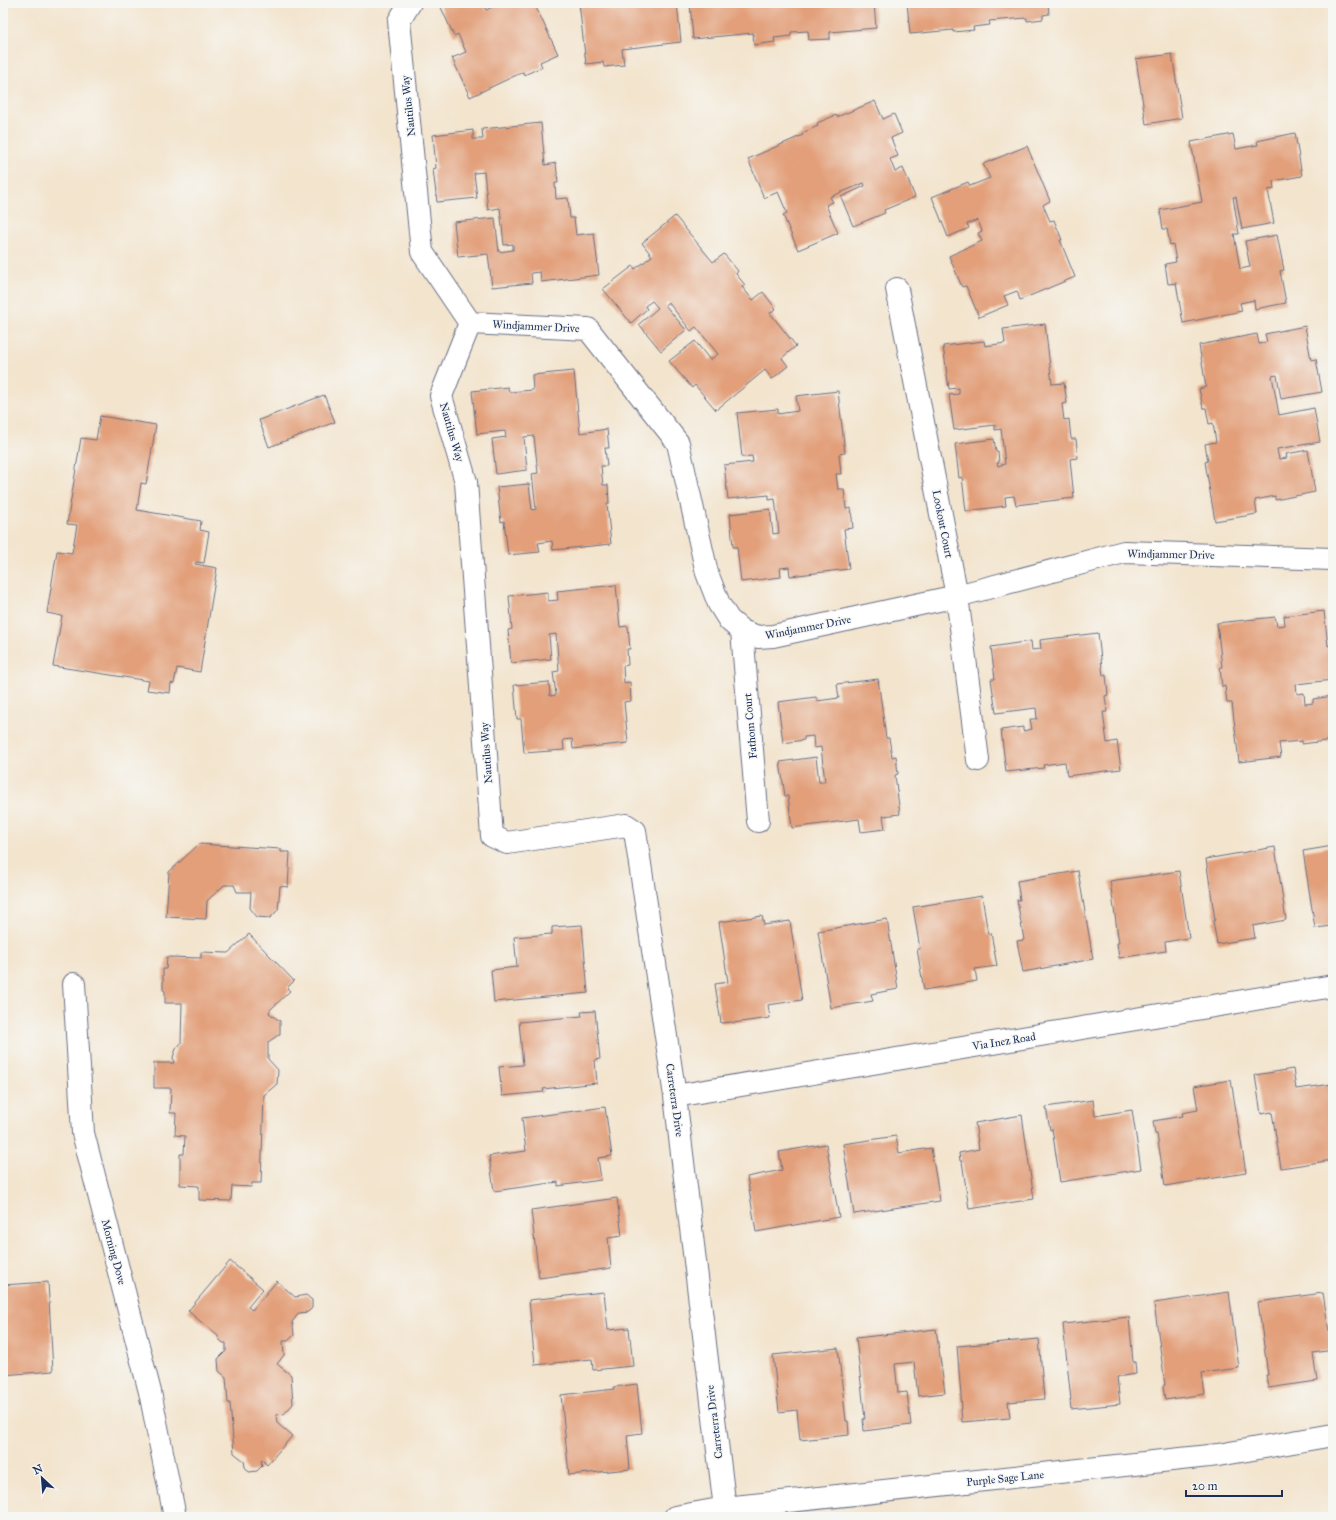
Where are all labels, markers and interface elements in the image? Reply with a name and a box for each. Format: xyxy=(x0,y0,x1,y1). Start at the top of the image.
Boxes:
street label: Nautilus Way xyxy=(399,74,418,137)
street label: Windjammer Drive xyxy=(492,318,580,335)
street label: Nautilus Way xyxy=(437,401,466,464)
street label: Lookout Court xyxy=(930,489,955,559)
street label: Windjammer Drive xyxy=(1127,547,1215,562)
street label: Windjammer Drive xyxy=(764,613,853,642)
street label: Fathom Court xyxy=(741,693,760,759)
street label: Nautilus Way xyxy=(478,721,495,784)
street label: Via Inez Road xyxy=(971,1030,1037,1053)
street label: Carreterra Drive xyxy=(663,1062,686,1138)
street label: Morning Dove xyxy=(99,1218,129,1287)
street label: Carreterra Drive xyxy=(703,1384,725,1459)
north arrow xyxy=(22,1458,62,1498)
text: N xyxy=(31,1461,45,1477)
street label: Purple Sage Lane xyxy=(966,1468,1045,1489)
scale bar xyxy=(1186,1472,1282,1498)
text: 20 m xyxy=(1192,1479,1218,1493)

